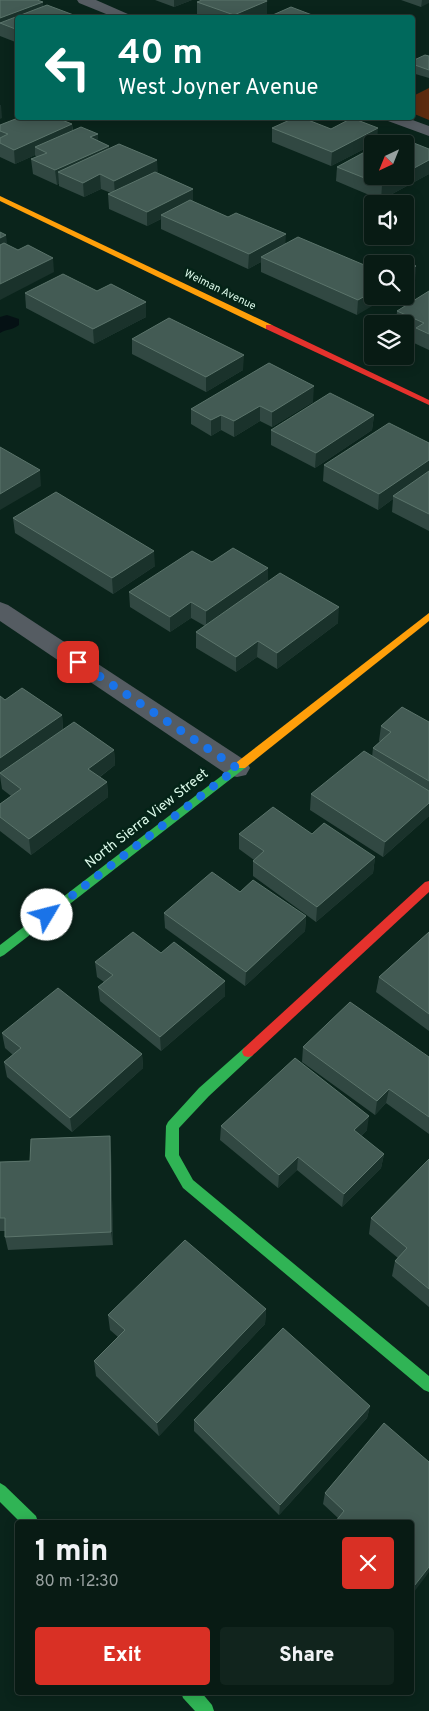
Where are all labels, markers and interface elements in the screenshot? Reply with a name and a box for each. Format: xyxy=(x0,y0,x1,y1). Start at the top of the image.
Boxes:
text: 40 m xyxy=(118,32,203,76)
icon: left xyxy=(35,35,100,100)
text: West Joyner Avenue xyxy=(118,75,318,102)
north arrow xyxy=(364,135,414,185)
map controls xyxy=(364,135,414,365)
button: sound xyxy=(364,195,414,245)
button: search xyxy=(364,255,414,305)
street label: Weiman Avenue xyxy=(182,267,258,313)
button: layers xyxy=(364,315,414,365)
pin xyxy=(57,641,99,683)
icon: arrive xyxy=(64,648,92,676)
street label: North Sierra View Street xyxy=(82,766,212,872)
position arrow xyxy=(20,888,72,940)
text: 1 min xyxy=(35,1534,108,1571)
button: close xyxy=(342,1537,394,1589)
text: 80 m · 12:30 xyxy=(35,1572,119,1592)
button: Exit xyxy=(35,1627,210,1685)
button: Share xyxy=(220,1627,394,1685)

